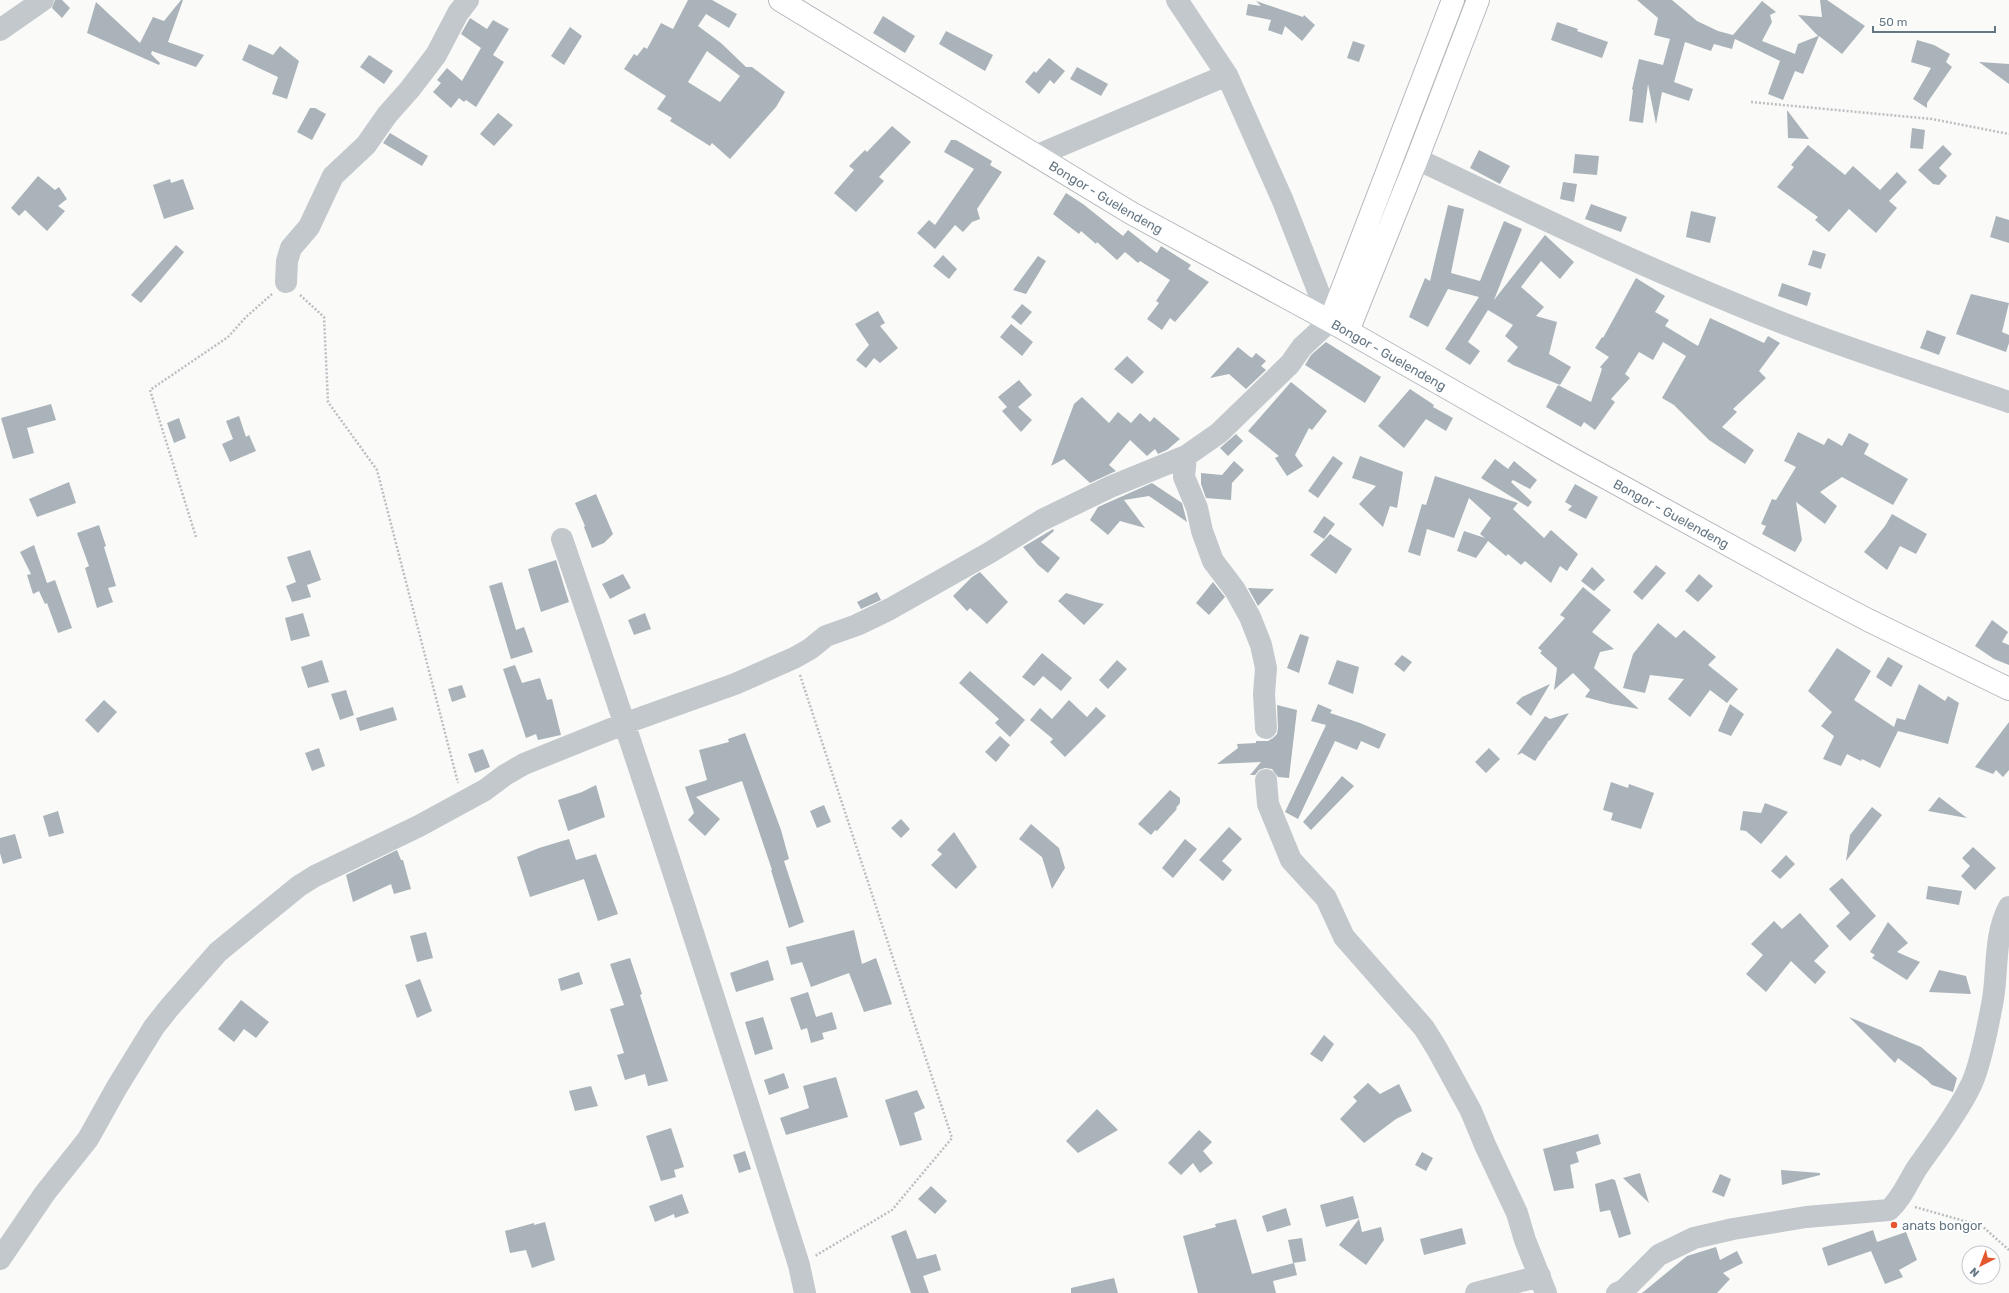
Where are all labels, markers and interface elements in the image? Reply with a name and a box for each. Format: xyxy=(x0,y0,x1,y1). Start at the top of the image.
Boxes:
scale bar xyxy=(1873,8,1995,34)
text: 50 m xyxy=(1879,15,1907,29)
street label: Bongor - Guelendeng xyxy=(1046,158,1166,237)
street label: Bongor - Guelendeng xyxy=(1329,316,1449,394)
street label: Bongor - Guelendeng xyxy=(1611,476,1732,552)
place label: anats bongor xyxy=(1902,1218,1982,1234)
marker: anats bongor xyxy=(1889,1220,1899,1230)
north arrow xyxy=(1961,1245,2001,1285)
text: N xyxy=(1967,1265,1982,1280)

